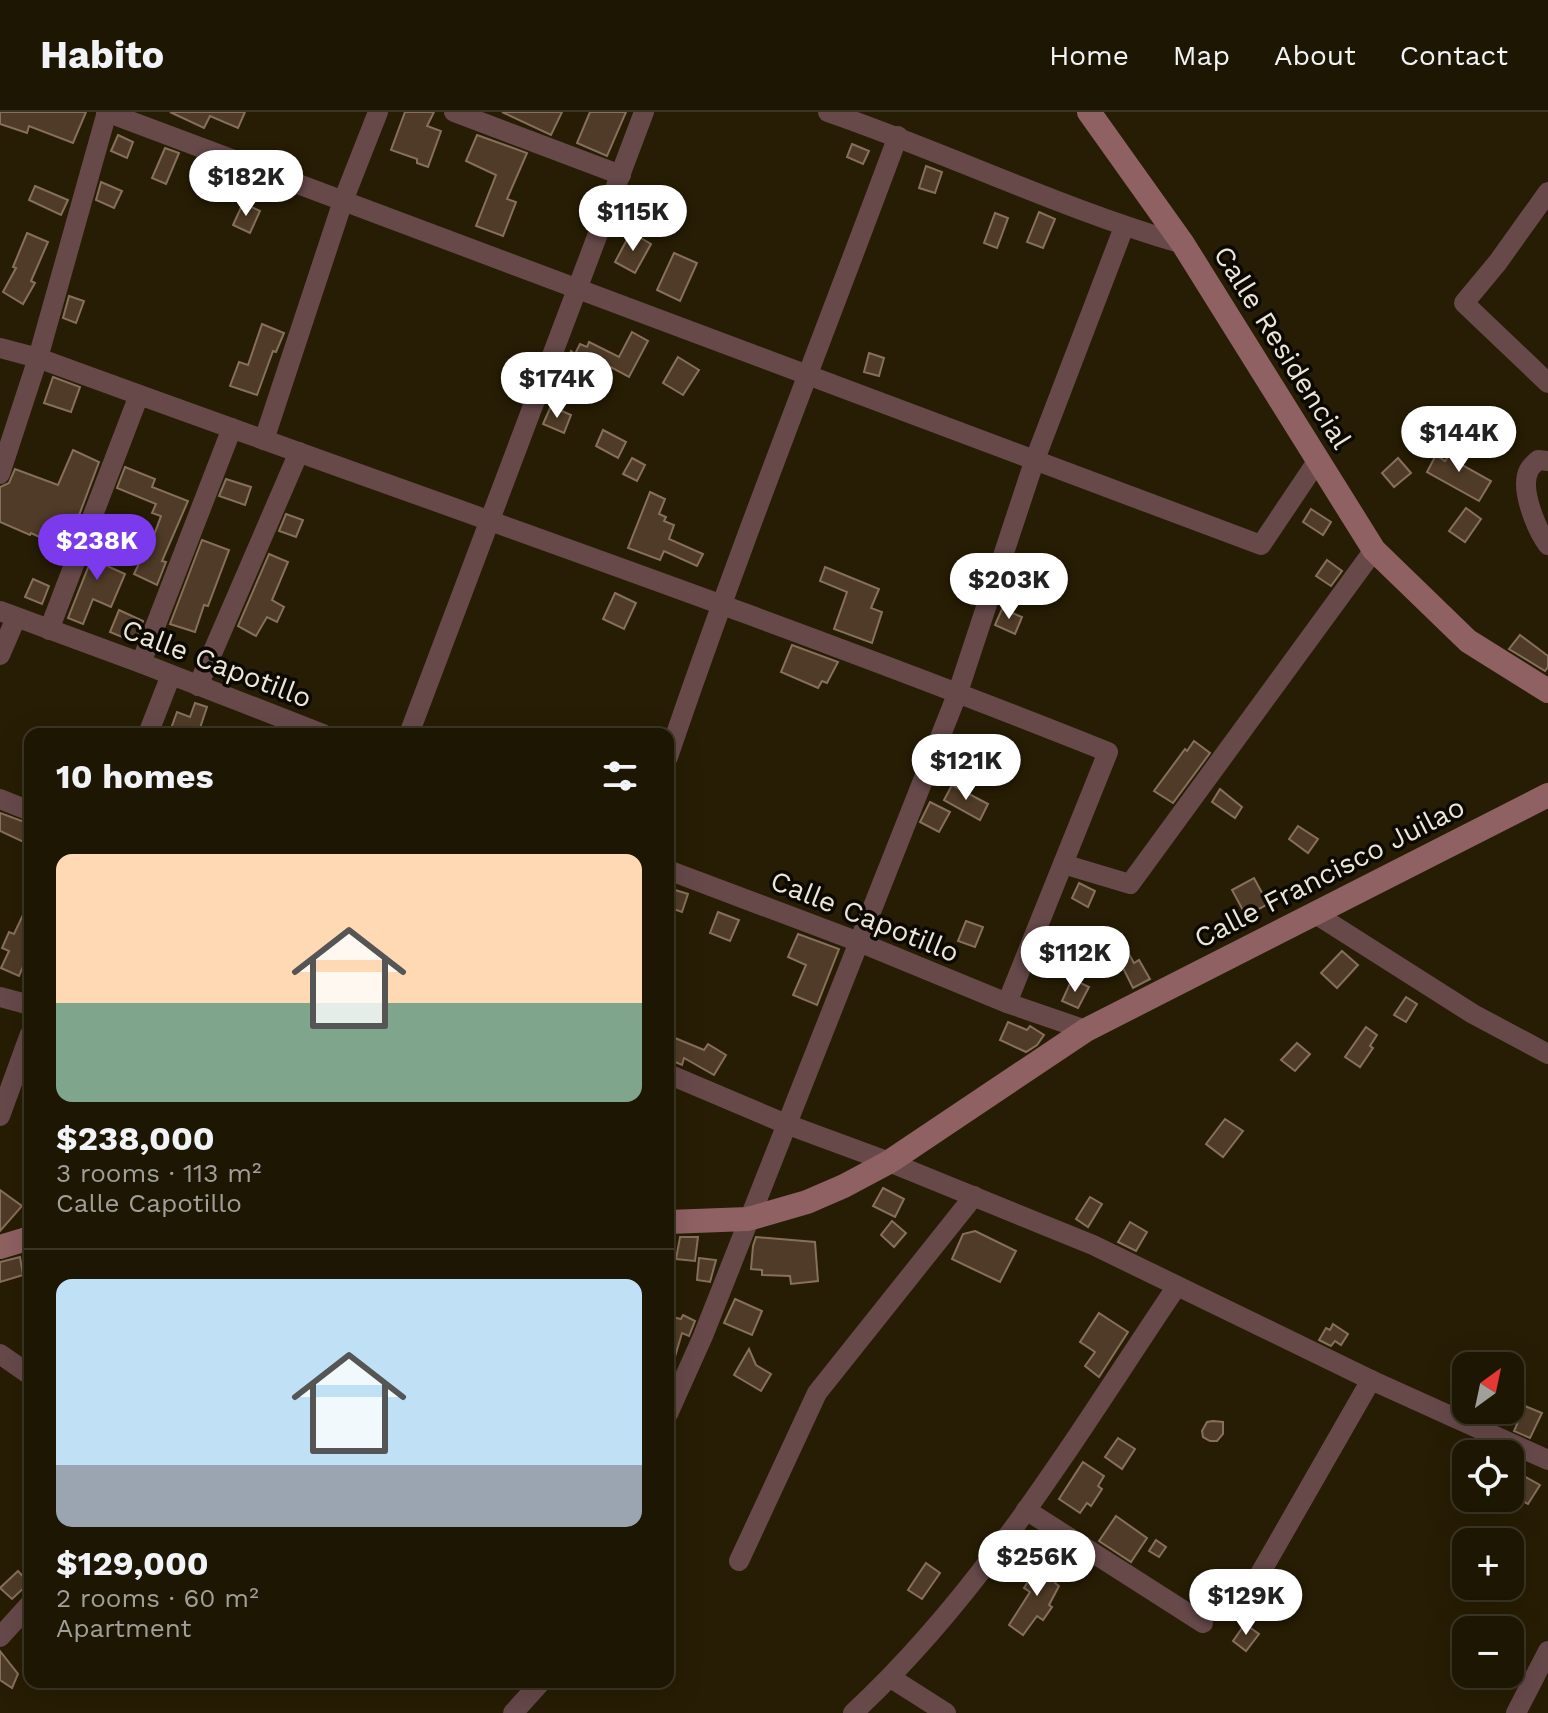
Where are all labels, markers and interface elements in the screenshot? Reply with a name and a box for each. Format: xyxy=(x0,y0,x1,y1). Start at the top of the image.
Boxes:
text: Habito xyxy=(40,33,164,77)
text: Home xyxy=(1049,39,1129,72)
text: Map xyxy=(1173,39,1230,72)
text: About xyxy=(1274,39,1356,72)
text: Contact xyxy=(1400,39,1508,72)
pin: $182K xyxy=(190,150,302,218)
text: $182K xyxy=(207,161,285,191)
pin: $115K xyxy=(577,185,689,253)
text: $115K xyxy=(597,196,669,226)
street label: Calle Residencial xyxy=(1207,240,1359,455)
pin: $174K xyxy=(501,352,613,420)
text: $174K xyxy=(519,363,595,393)
pin: $144K xyxy=(1403,406,1515,474)
text: $144K xyxy=(1419,417,1499,447)
pin: $238K xyxy=(41,514,153,582)
text: $238K xyxy=(56,525,138,555)
pin: $203K xyxy=(953,553,1065,621)
text: $203K xyxy=(968,564,1050,594)
street label: Calle Capotillo xyxy=(117,612,316,715)
pin: $121K xyxy=(910,734,1022,802)
text: $121K xyxy=(930,745,1002,775)
icon: filters xyxy=(598,754,642,798)
text: 10 homes xyxy=(56,756,214,796)
street label: Calle Francisco Juilao xyxy=(1189,790,1470,955)
street label: Calle Capotillo xyxy=(766,864,964,969)
icon: home xyxy=(277,906,421,1050)
pin: $112K xyxy=(1019,926,1131,994)
text: $112K xyxy=(1039,937,1111,967)
text: $238,000 xyxy=(56,1118,215,1158)
text: 3 rooms · 113 m² xyxy=(56,1158,262,1188)
text: Calle Capotillo xyxy=(56,1188,242,1218)
icon: home xyxy=(277,1331,421,1475)
north arrow xyxy=(1452,1352,1524,1424)
map controls xyxy=(1452,1352,1524,1688)
button: locate xyxy=(1452,1440,1524,1512)
button: + xyxy=(1452,1528,1524,1600)
pin: $256K xyxy=(981,1530,1093,1598)
text: $256K xyxy=(996,1541,1078,1571)
text: $129,000 xyxy=(56,1543,209,1583)
pin: $129K xyxy=(1190,1569,1302,1637)
text: $129K xyxy=(1207,1580,1285,1610)
text: 2 rooms · 60 m² xyxy=(56,1583,259,1613)
text: Apartment xyxy=(56,1613,192,1643)
button: − xyxy=(1452,1616,1524,1688)

